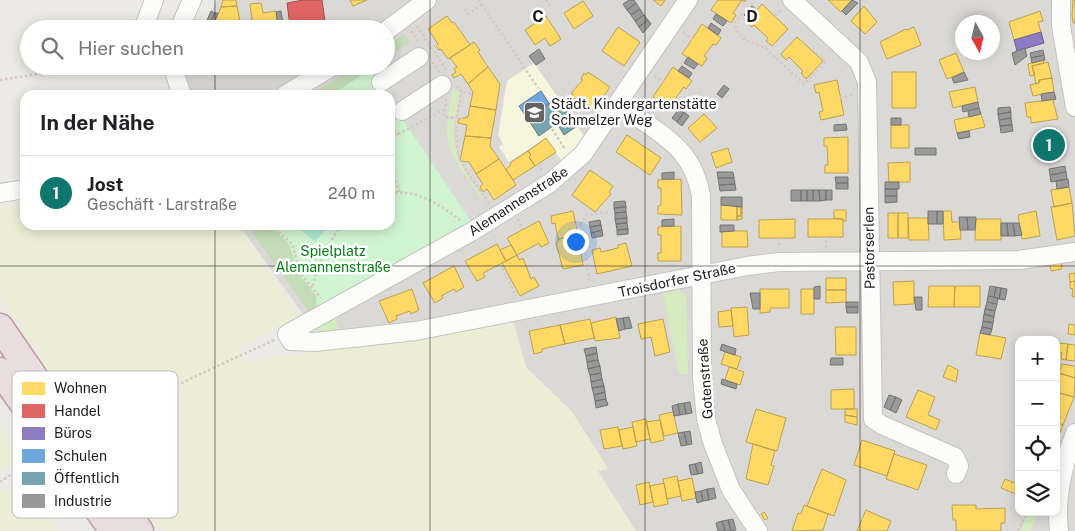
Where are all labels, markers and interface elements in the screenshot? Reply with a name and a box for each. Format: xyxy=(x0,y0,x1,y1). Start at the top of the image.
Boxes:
text: C xyxy=(532,7,544,26)
text: D xyxy=(746,7,758,26)
north arrow xyxy=(955,15,1000,60)
search box xyxy=(20,20,395,75)
icon: search xyxy=(38,34,66,62)
text: Hier suchen xyxy=(78,37,184,59)
place label: Städt. Kindergartenstätte Schmelzer Weg xyxy=(551,96,717,128)
school or university icon: Städt. Kindergartenstätte Schmelzer Weg xyxy=(523,100,547,124)
text: In der Nähe xyxy=(40,110,155,135)
pin: 1 xyxy=(1033,126,1065,164)
street label: Alemannenstraße xyxy=(465,163,571,239)
text: Jost xyxy=(87,173,123,195)
text: 1 xyxy=(53,184,59,203)
text: 240 m xyxy=(328,184,375,203)
text: Geschäft · Larstraße xyxy=(87,195,237,214)
street label: Pastorserlen xyxy=(860,207,878,289)
your location xyxy=(563,229,589,255)
park label: Spielplatz Alemannenstraße xyxy=(275,243,391,275)
street label: Troisdorfer Straße xyxy=(617,260,737,300)
map controls xyxy=(1015,336,1060,516)
button: + xyxy=(1015,336,1060,381)
street label: Gotenstraße xyxy=(694,338,716,420)
legend xyxy=(12,371,178,518)
text: Wohnen xyxy=(54,380,107,396)
button: − xyxy=(1015,381,1060,426)
text: Handel xyxy=(54,403,101,419)
text: Büros xyxy=(54,425,92,441)
button: locate xyxy=(1015,426,1060,471)
text: Schulen xyxy=(54,448,107,464)
text: Öffentlich xyxy=(54,468,119,486)
button: layers xyxy=(1015,471,1060,516)
text: Industrie xyxy=(54,493,112,509)

